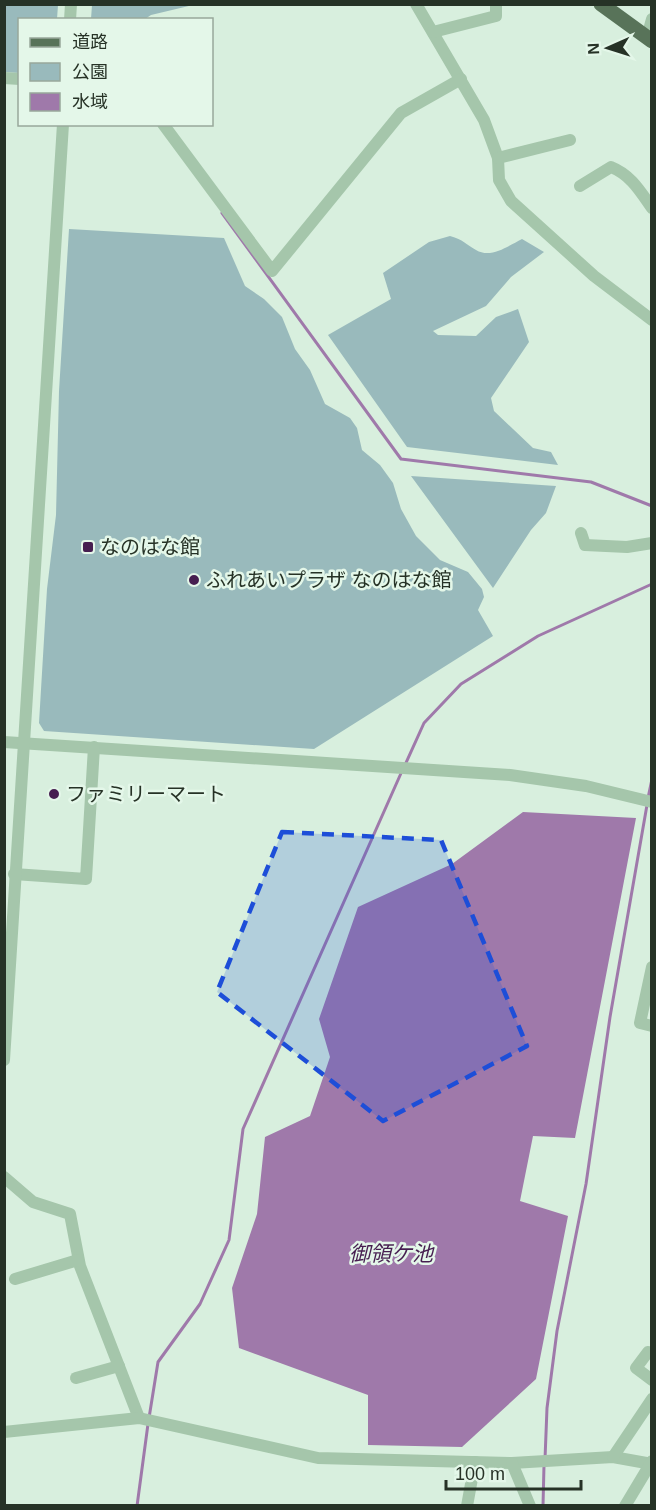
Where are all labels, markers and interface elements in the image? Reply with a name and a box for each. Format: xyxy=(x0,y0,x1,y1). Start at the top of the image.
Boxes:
legend xyxy=(18,18,213,126)
north arrow xyxy=(578,18,638,78)
text: 道路 xyxy=(72,32,108,52)
text: N xyxy=(585,43,602,55)
text: 公園 xyxy=(72,62,108,82)
text: 水域 xyxy=(72,92,108,112)
place label: なのはな館 xyxy=(100,536,200,558)
marker: なのはな館 xyxy=(81,540,95,554)
place label: ふれあいプラザ なのはな館 xyxy=(206,569,452,591)
marker: ふれあいプラザ なのはな館 xyxy=(187,573,201,587)
place label: ファミリーマート xyxy=(66,783,226,805)
marker: ファミリーマート xyxy=(47,787,61,801)
water label: 御領ケ池 xyxy=(349,1242,435,1265)
scale bar xyxy=(446,1453,581,1491)
text: 100 m xyxy=(455,1464,505,1484)

